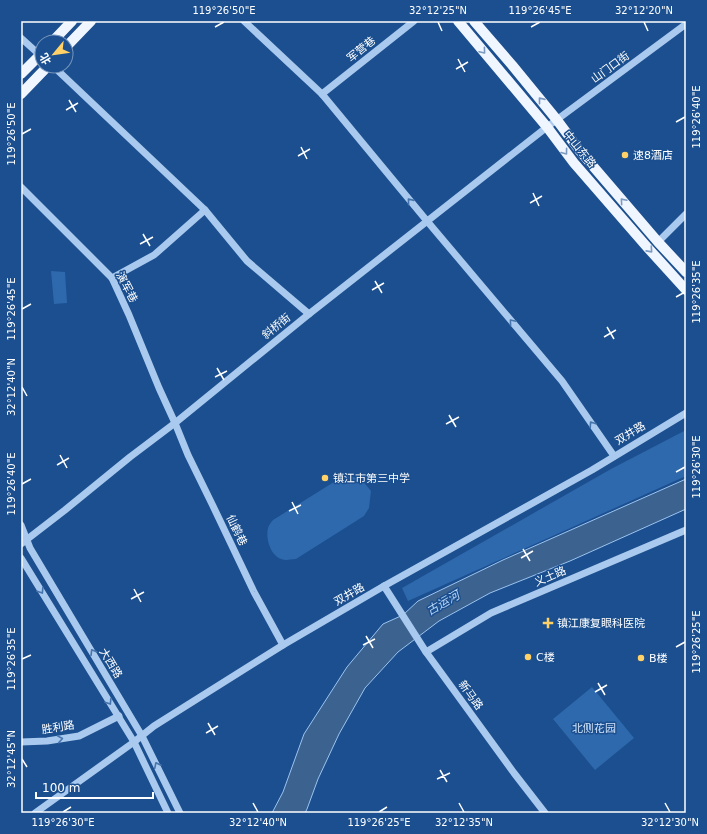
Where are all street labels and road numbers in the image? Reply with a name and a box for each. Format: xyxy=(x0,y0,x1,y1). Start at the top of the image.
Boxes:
street label: 军营巷 xyxy=(344,34,378,65)
street label: 山门口街 xyxy=(589,49,632,86)
street label: 中山东路 xyxy=(561,128,599,171)
street label: 演军巷 xyxy=(113,270,140,305)
street label: 斜桥街 xyxy=(259,311,293,342)
street label: 双井路 xyxy=(613,419,648,447)
street label: 仙鹤巷 xyxy=(223,513,250,548)
street label: 义土路 xyxy=(532,564,568,589)
street label: 双井路 xyxy=(332,581,367,608)
street label: 大西路 xyxy=(97,646,125,681)
street label: 新马路 xyxy=(456,678,486,712)
street label: 胜利路 xyxy=(41,718,75,736)

